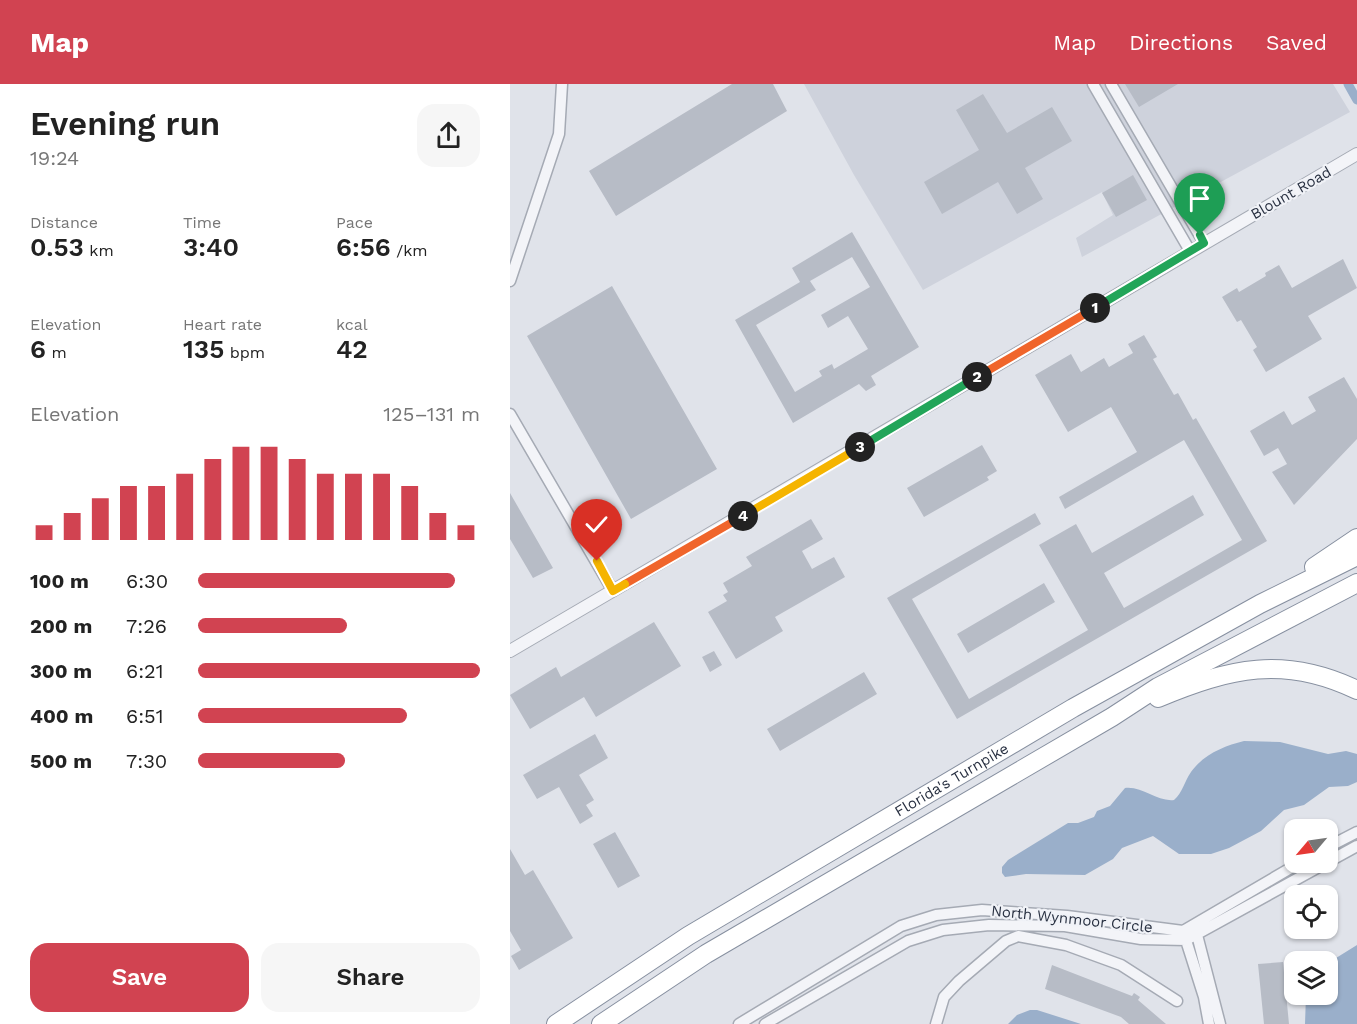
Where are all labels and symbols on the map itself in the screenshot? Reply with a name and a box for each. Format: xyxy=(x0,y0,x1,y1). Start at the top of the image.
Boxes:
street label: Blount Road xyxy=(1248,163,1334,223)
pin xyxy=(1174,173,1225,235)
pin: 1 xyxy=(1080,293,1110,323)
pin: 2 xyxy=(962,362,992,392)
pin: 3 xyxy=(845,432,875,462)
pin xyxy=(571,499,622,561)
pin: 4 xyxy=(728,501,758,531)
street label: Florida's Turnpike xyxy=(891,739,1012,821)
north arrow xyxy=(1284,819,1338,873)
street label: North Wynmoor Circle xyxy=(990,902,1154,936)

